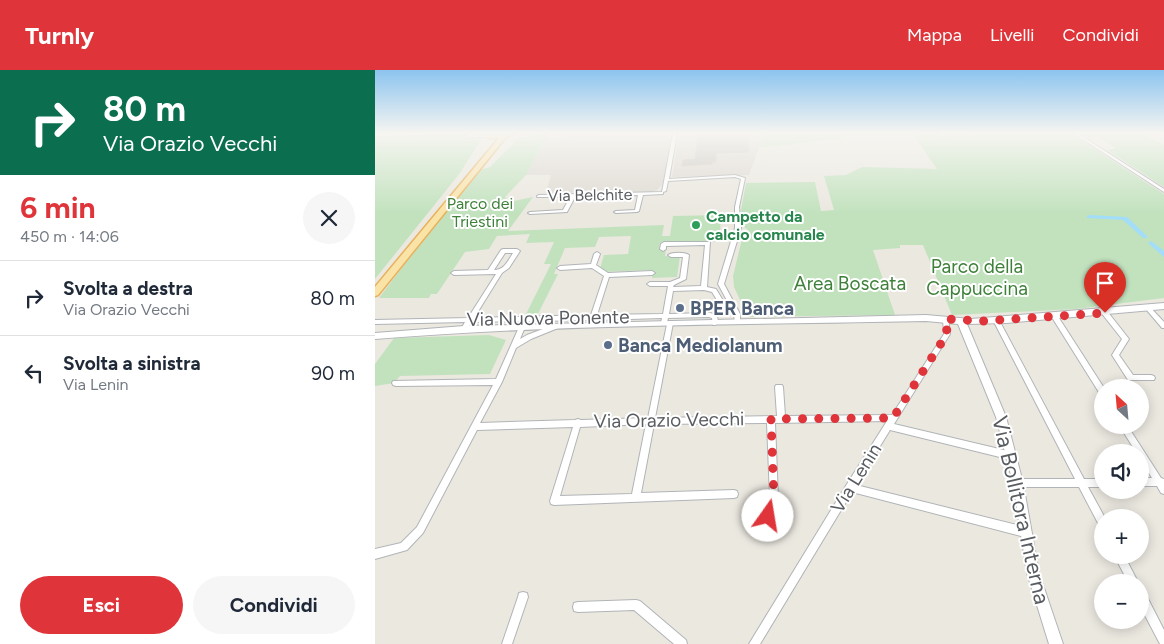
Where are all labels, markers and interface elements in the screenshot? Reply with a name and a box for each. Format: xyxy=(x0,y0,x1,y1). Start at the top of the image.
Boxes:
text: Turnly xyxy=(25,21,94,50)
text: Mappa xyxy=(907,24,962,46)
text: Livelli xyxy=(990,24,1035,46)
text: Condividi xyxy=(1063,24,1139,46)
text: 80 m xyxy=(103,88,186,130)
icon: right xyxy=(20,90,85,155)
text: Via Orazio Vecchi xyxy=(103,130,277,157)
street label: Via Belchite xyxy=(547,185,633,205)
text: 6 min xyxy=(20,189,96,226)
button: close xyxy=(303,192,355,244)
park label: Parco dei Triestini xyxy=(447,194,513,231)
place label: Campetto da calcio comunale xyxy=(706,207,825,244)
marker: Campetto da calcio comunale xyxy=(690,219,702,231)
text: 450 m · 14:06 xyxy=(20,227,119,246)
park label: Parco della Cappuccina xyxy=(926,255,1028,300)
pin xyxy=(1084,262,1126,313)
icon: arrive xyxy=(1091,269,1119,297)
park label: Area Boscata xyxy=(794,272,906,295)
text: Svolta a destra xyxy=(63,277,193,300)
icon: right xyxy=(20,284,48,312)
text: 80 m xyxy=(310,287,355,310)
place label: BPER Banca xyxy=(690,297,794,320)
text: Via Orazio Vecchi xyxy=(63,300,190,319)
marker: BPER Banca xyxy=(674,302,686,314)
street label: Via Nuova Ponente xyxy=(466,305,630,331)
place label: Banca Mediolanum xyxy=(618,334,783,357)
marker: Banca Mediolanum xyxy=(602,339,614,351)
text: Svolta a sinistra xyxy=(63,352,201,375)
icon: left xyxy=(20,359,48,387)
text: 90 m xyxy=(311,362,355,385)
text: Via Lenin xyxy=(63,375,129,394)
north arrow xyxy=(1094,379,1149,434)
map controls xyxy=(1094,379,1149,629)
street label: Via Orazio Vecchi xyxy=(593,407,745,433)
street label: Via Bollitora Interna xyxy=(986,413,1056,607)
street label: Via Lenin xyxy=(826,439,886,517)
button: sound xyxy=(1094,444,1149,499)
position arrow xyxy=(741,489,793,541)
button: + xyxy=(1094,509,1149,564)
button: − xyxy=(1094,574,1149,629)
button: Esci xyxy=(20,576,183,634)
button: Condividi xyxy=(193,576,355,634)

